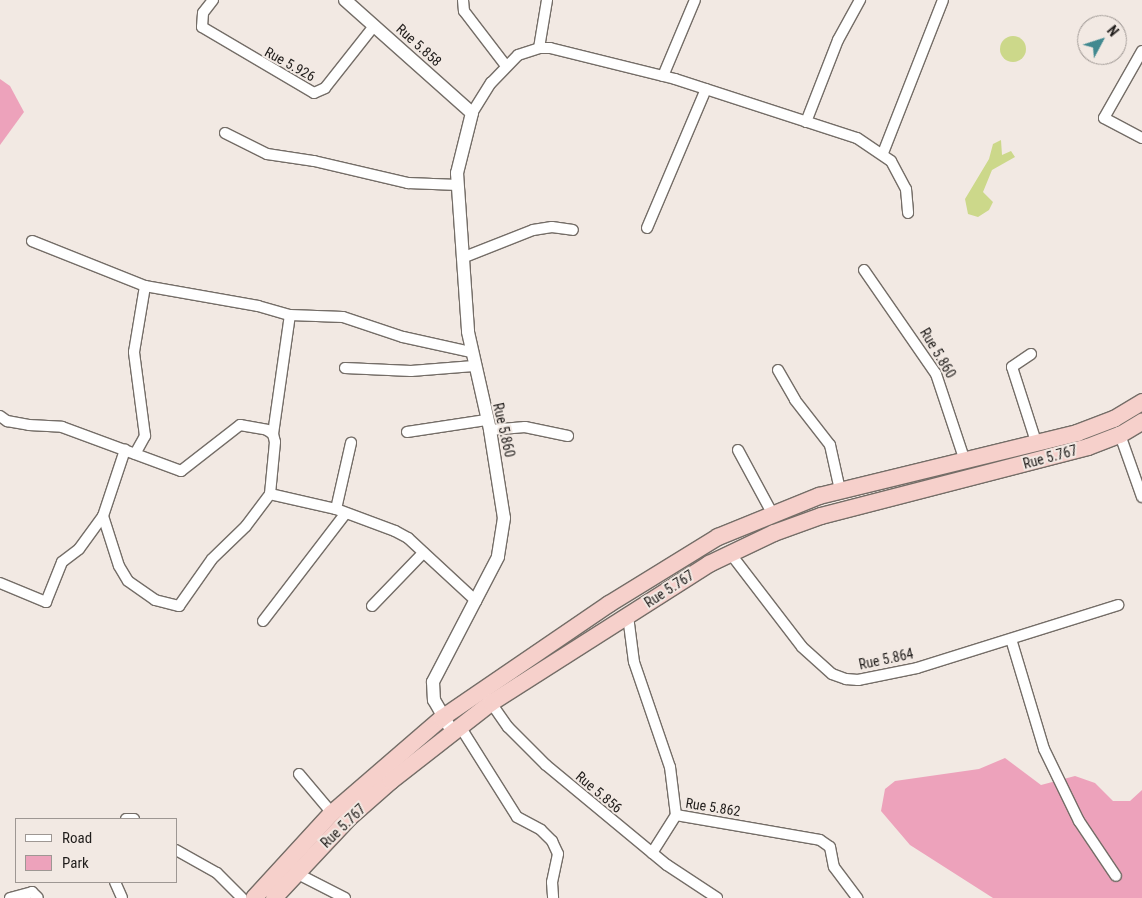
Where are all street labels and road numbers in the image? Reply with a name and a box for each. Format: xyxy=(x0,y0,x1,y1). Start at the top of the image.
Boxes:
street label: Rue 5.858 xyxy=(393,20,445,70)
street label: Rue 5.926 xyxy=(262,43,318,85)
street label: Rue 5.860 xyxy=(917,325,959,381)
street label: Rue 5.860 xyxy=(490,401,518,459)
street label: Rue 5.767 xyxy=(1021,442,1079,472)
street label: Rue 5.767 xyxy=(641,567,697,611)
street label: Rue 5.864 xyxy=(857,645,915,673)
street label: Rue 5.856 xyxy=(572,768,626,816)
street label: Rue 5.862 xyxy=(684,794,742,820)
street label: Rue 5.767 xyxy=(317,801,369,851)

